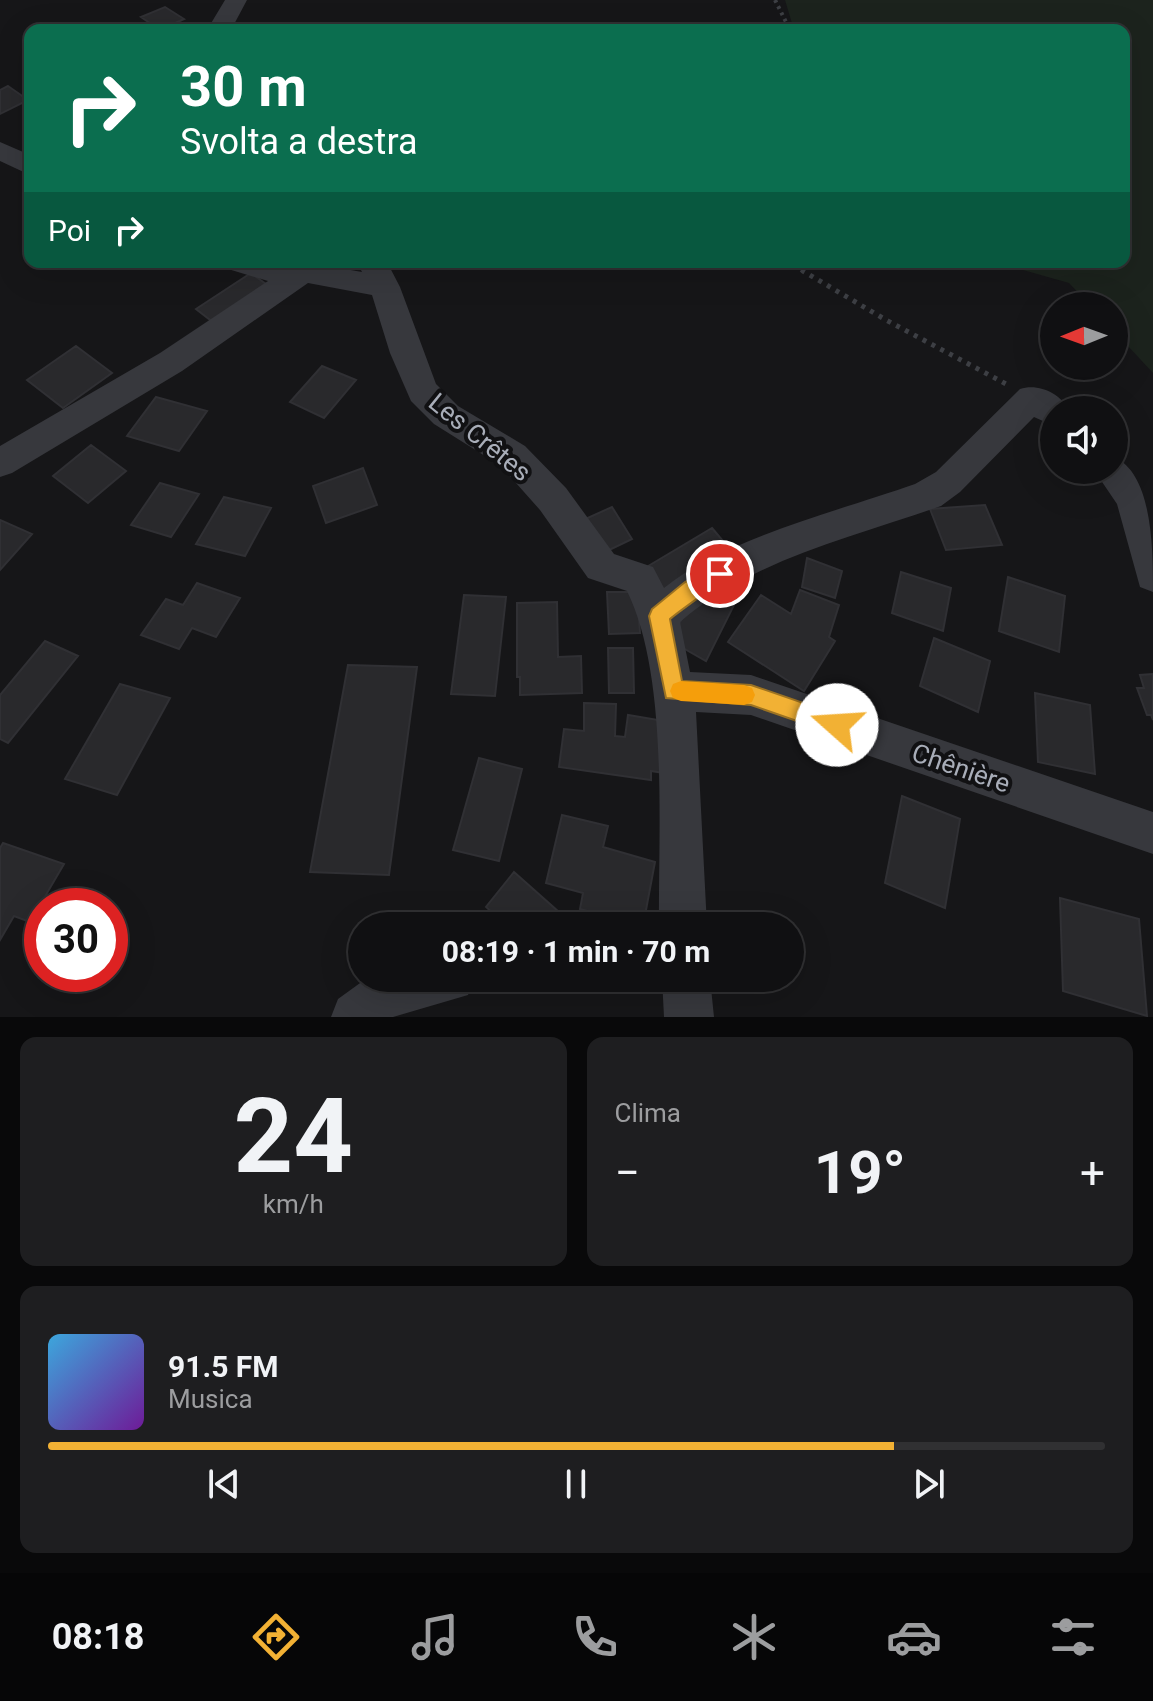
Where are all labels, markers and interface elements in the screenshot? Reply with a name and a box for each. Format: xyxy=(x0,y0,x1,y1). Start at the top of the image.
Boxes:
text: 30 m xyxy=(180,54,307,120)
icon: right xyxy=(48,56,152,160)
text: Svolta a destra xyxy=(180,121,417,163)
icon: right xyxy=(107,208,151,252)
text: Poi xyxy=(48,213,91,248)
north arrow xyxy=(1040,292,1128,380)
map controls xyxy=(1040,292,1128,484)
street label: Les Crêtes xyxy=(423,387,537,487)
button: sound xyxy=(1040,396,1128,484)
pin xyxy=(686,540,754,608)
icon: arrive xyxy=(698,552,742,596)
position arrow xyxy=(795,683,879,767)
street label: Chênière xyxy=(908,737,1014,799)
speed limit sign: 30 xyxy=(24,888,128,992)
text: 08:19 · 1 min · 70 m xyxy=(442,934,710,969)
text: 24 xyxy=(234,1076,353,1197)
text: Clima xyxy=(615,1098,681,1128)
text: 19° xyxy=(814,1137,906,1208)
text: − xyxy=(615,1147,640,1199)
text: + xyxy=(1080,1147,1105,1199)
text: km/h xyxy=(263,1189,324,1219)
text: 91.5 FM xyxy=(168,1349,279,1384)
text: Musica xyxy=(168,1384,253,1414)
icon: previous xyxy=(202,1462,246,1506)
icon: pause xyxy=(554,1462,598,1506)
icon: next xyxy=(907,1462,951,1506)
icon: directions xyxy=(248,1609,304,1665)
icon: music xyxy=(407,1609,463,1665)
icon: phone xyxy=(567,1609,623,1665)
icon: climate xyxy=(726,1609,782,1665)
icon: car xyxy=(886,1609,942,1665)
icon: filters xyxy=(1045,1609,1101,1665)
text: 08:18 xyxy=(52,1616,144,1658)

